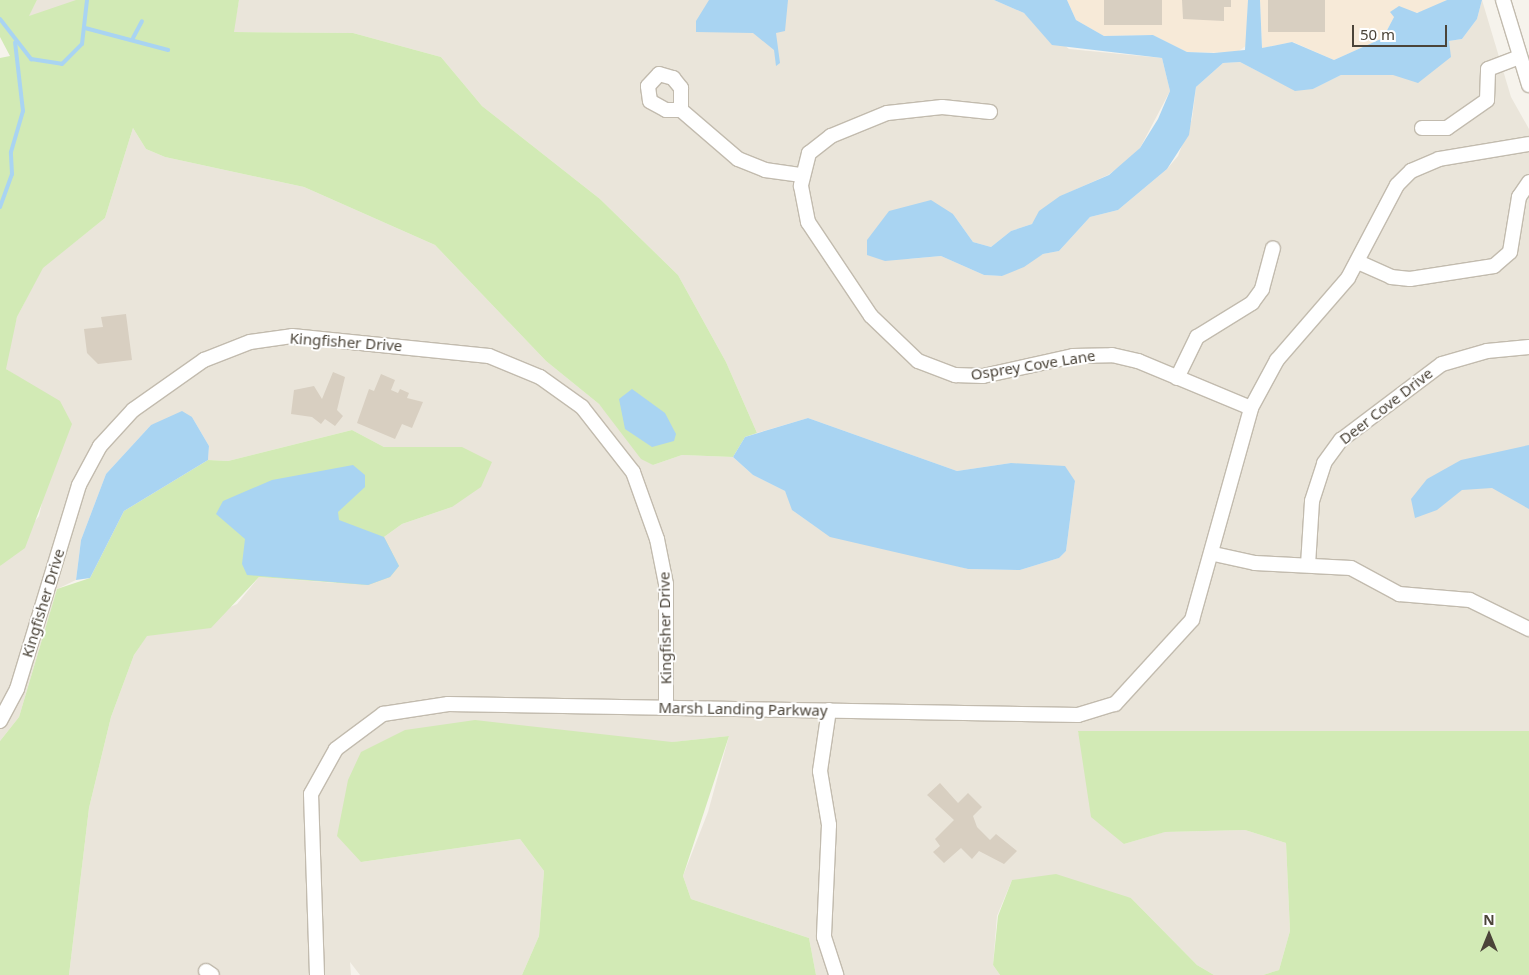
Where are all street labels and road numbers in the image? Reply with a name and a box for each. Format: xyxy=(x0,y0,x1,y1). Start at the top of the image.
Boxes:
street label: Kingfisher Drive xyxy=(289,329,403,355)
street label: Osprey Cove Lane xyxy=(969,346,1097,384)
street label: Deer Cove Drive xyxy=(1336,364,1436,448)
street label: Kingfisher Drive xyxy=(18,546,68,660)
street label: Kingfisher Drive xyxy=(655,571,675,685)
street label: Marsh Landing Parkway xyxy=(658,699,828,719)

